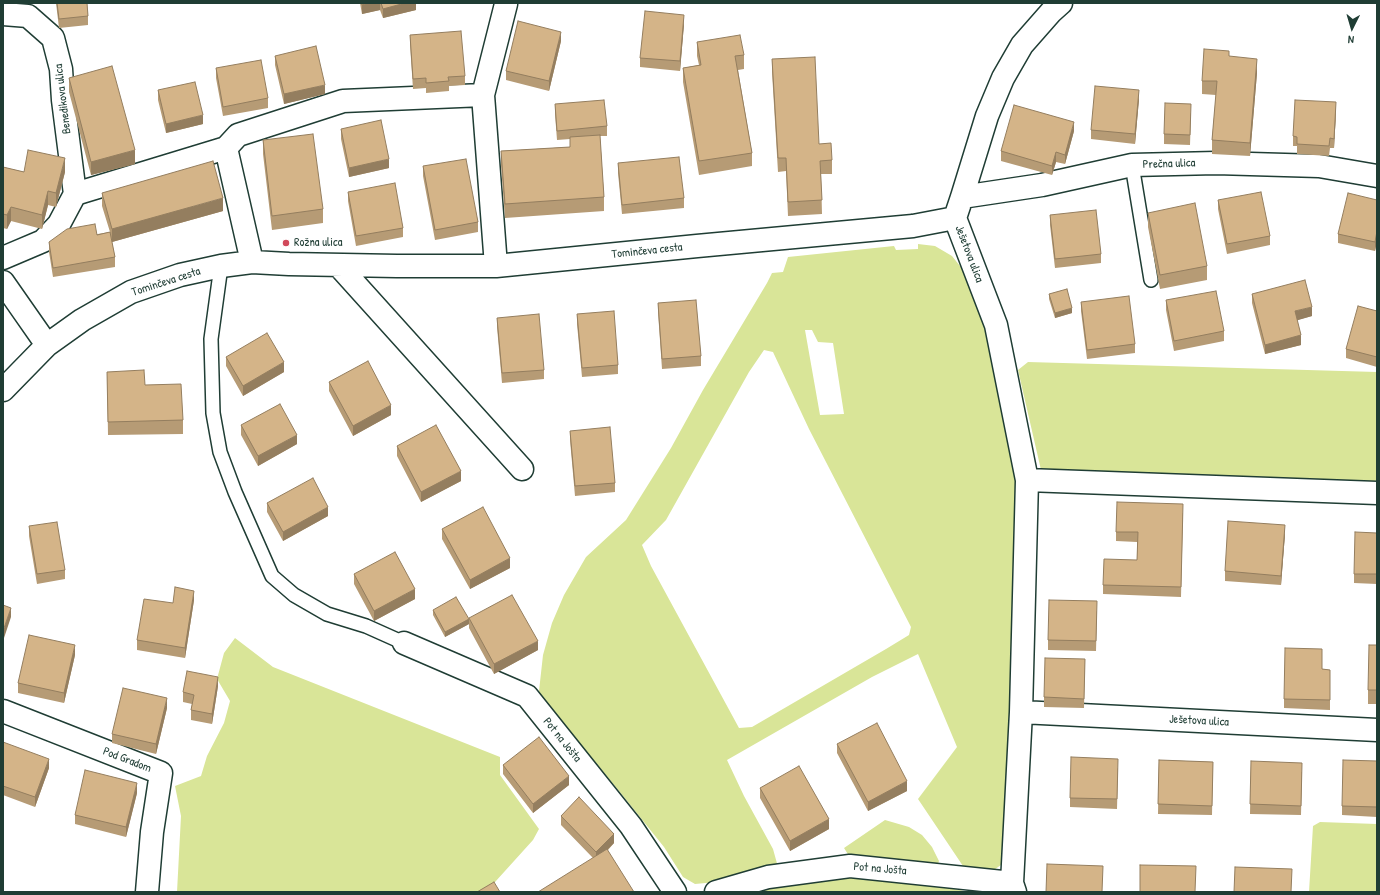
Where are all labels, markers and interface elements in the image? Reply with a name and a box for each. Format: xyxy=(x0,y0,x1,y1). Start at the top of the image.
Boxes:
north arrow xyxy=(1332,8,1372,48)
text: N xyxy=(1347,33,1354,47)
street label: Benedikova ulica xyxy=(52,63,74,135)
street label: Prečna ulica xyxy=(1142,156,1196,172)
street label: Ješetova ulica xyxy=(952,223,986,285)
place label: Rožna ulica xyxy=(294,236,342,250)
marker: Rožna ulica xyxy=(281,238,291,248)
street label: Tominčeva cesta xyxy=(611,240,683,262)
street label: Tominčeva cesta xyxy=(130,264,202,300)
street label: Ješetova ulica xyxy=(1169,712,1229,730)
street label: Pot na Jošta xyxy=(540,715,584,765)
street label: Pod Gradom xyxy=(101,744,153,776)
street label: Pot na Jošta xyxy=(853,860,907,878)

